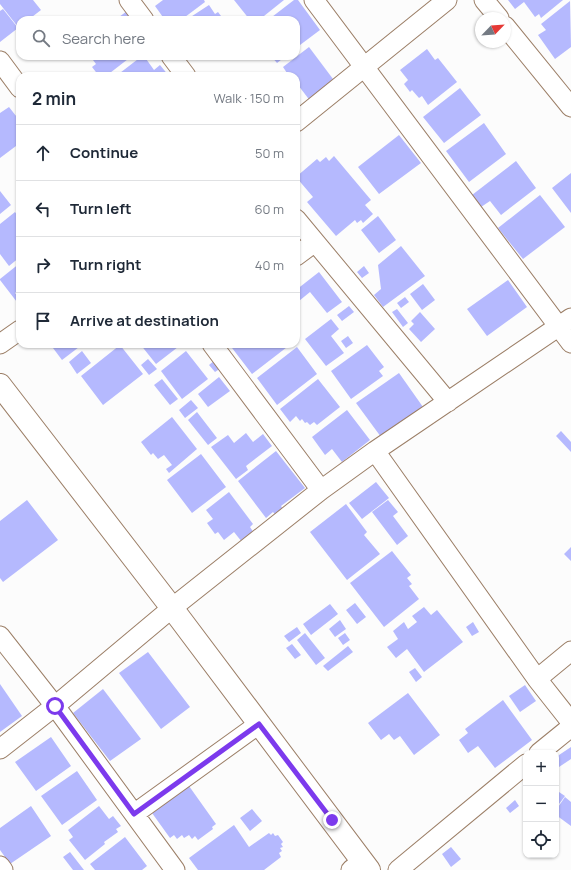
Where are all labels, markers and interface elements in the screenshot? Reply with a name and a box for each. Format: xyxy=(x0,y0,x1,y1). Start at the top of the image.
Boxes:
north arrow xyxy=(475,12,511,48)
search box xyxy=(16,16,300,60)
icon: search xyxy=(30,27,52,49)
text: Search here xyxy=(62,28,145,49)
text: 2 min xyxy=(32,87,76,110)
text: Walk · 150 m xyxy=(213,89,284,107)
icon: ahead xyxy=(32,142,54,164)
text: Continue xyxy=(70,142,138,163)
text: 50 m xyxy=(255,144,284,162)
icon: left xyxy=(32,198,54,220)
text: Turn left xyxy=(70,198,132,219)
text: 60 m xyxy=(254,200,284,218)
icon: right xyxy=(32,254,54,276)
text: Turn right xyxy=(70,254,141,275)
text: 40 m xyxy=(255,256,284,274)
icon: arrive xyxy=(32,310,54,332)
text: Arrive at destination xyxy=(70,310,219,331)
route start xyxy=(46,697,64,715)
map controls xyxy=(523,750,559,858)
button: + xyxy=(523,750,559,786)
button: − xyxy=(523,786,559,822)
route end xyxy=(323,811,341,829)
button: locate xyxy=(523,822,559,858)

